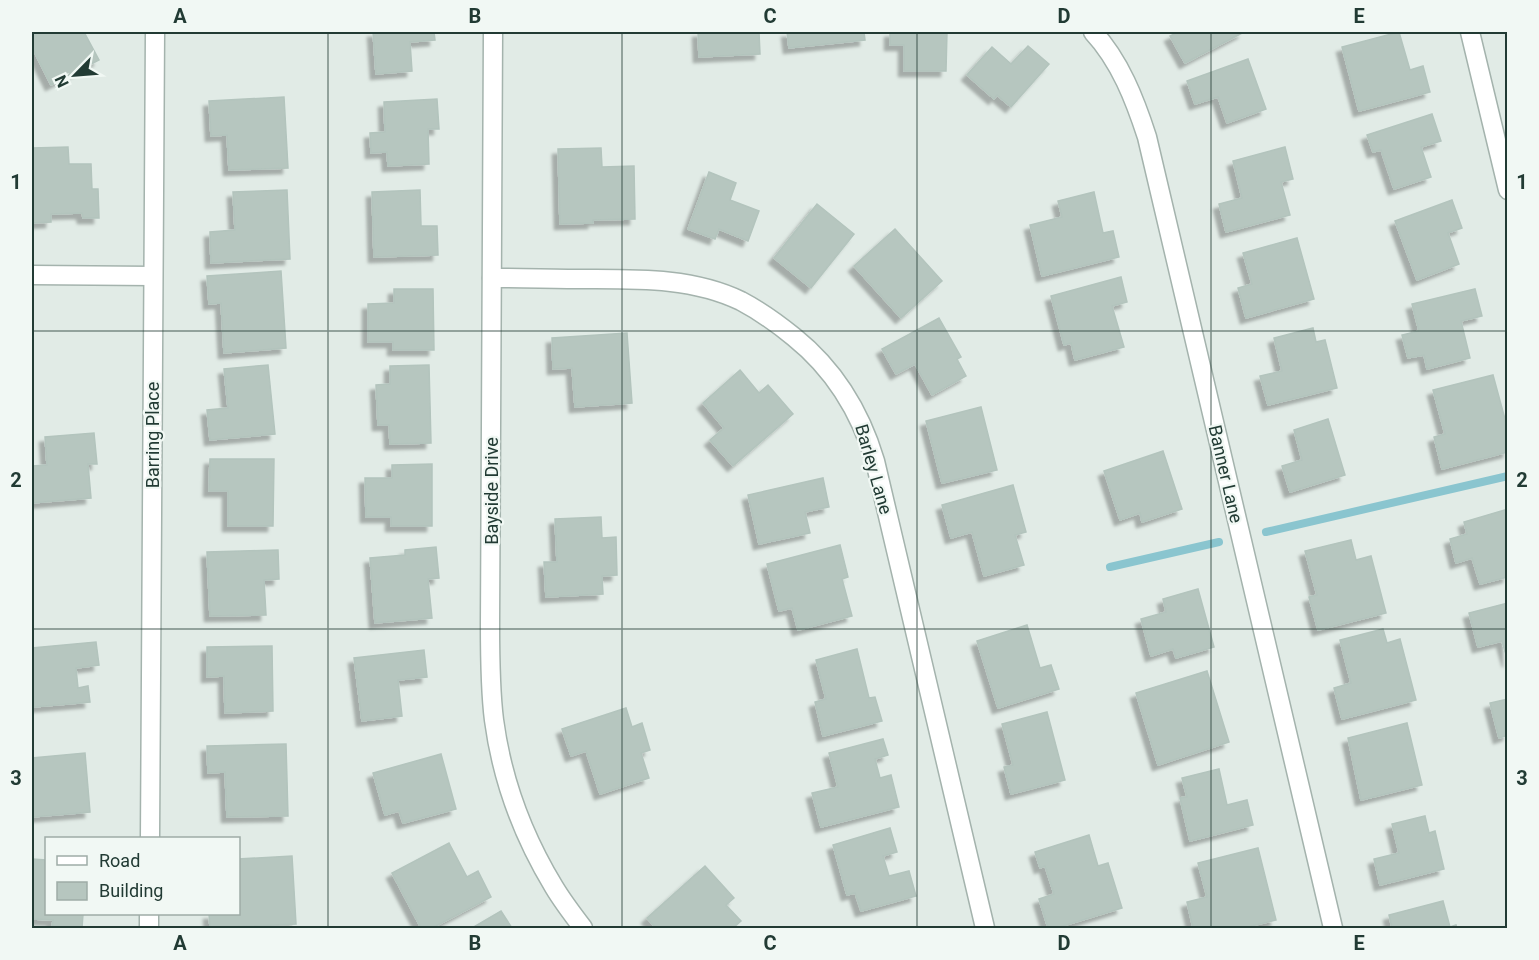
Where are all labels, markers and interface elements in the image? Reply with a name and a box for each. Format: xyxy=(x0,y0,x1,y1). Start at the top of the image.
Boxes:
text: A xyxy=(173,4,187,28)
text: B xyxy=(469,4,481,28)
text: C xyxy=(763,4,777,28)
text: D xyxy=(1058,4,1071,28)
text: E xyxy=(1353,4,1365,28)
north arrow xyxy=(45,45,105,105)
text: N xyxy=(51,72,73,90)
text: 1 xyxy=(10,170,22,194)
text: 1 xyxy=(1516,170,1528,194)
street label: Barring Place xyxy=(142,382,163,488)
street label: Barley Lane xyxy=(851,421,897,517)
street label: Banner Lane xyxy=(1205,423,1247,525)
street label: Bayside Drive xyxy=(481,437,502,545)
text: 2 xyxy=(10,468,22,492)
text: 2 xyxy=(1516,468,1528,492)
text: 3 xyxy=(10,766,22,790)
text: 3 xyxy=(1516,766,1528,790)
legend xyxy=(45,837,240,915)
text: Road xyxy=(99,850,140,871)
text: Building xyxy=(99,880,163,901)
text: A xyxy=(173,931,187,955)
text: B xyxy=(469,931,481,955)
text: C xyxy=(763,931,777,955)
text: D xyxy=(1058,931,1071,955)
text: E xyxy=(1353,931,1365,955)

